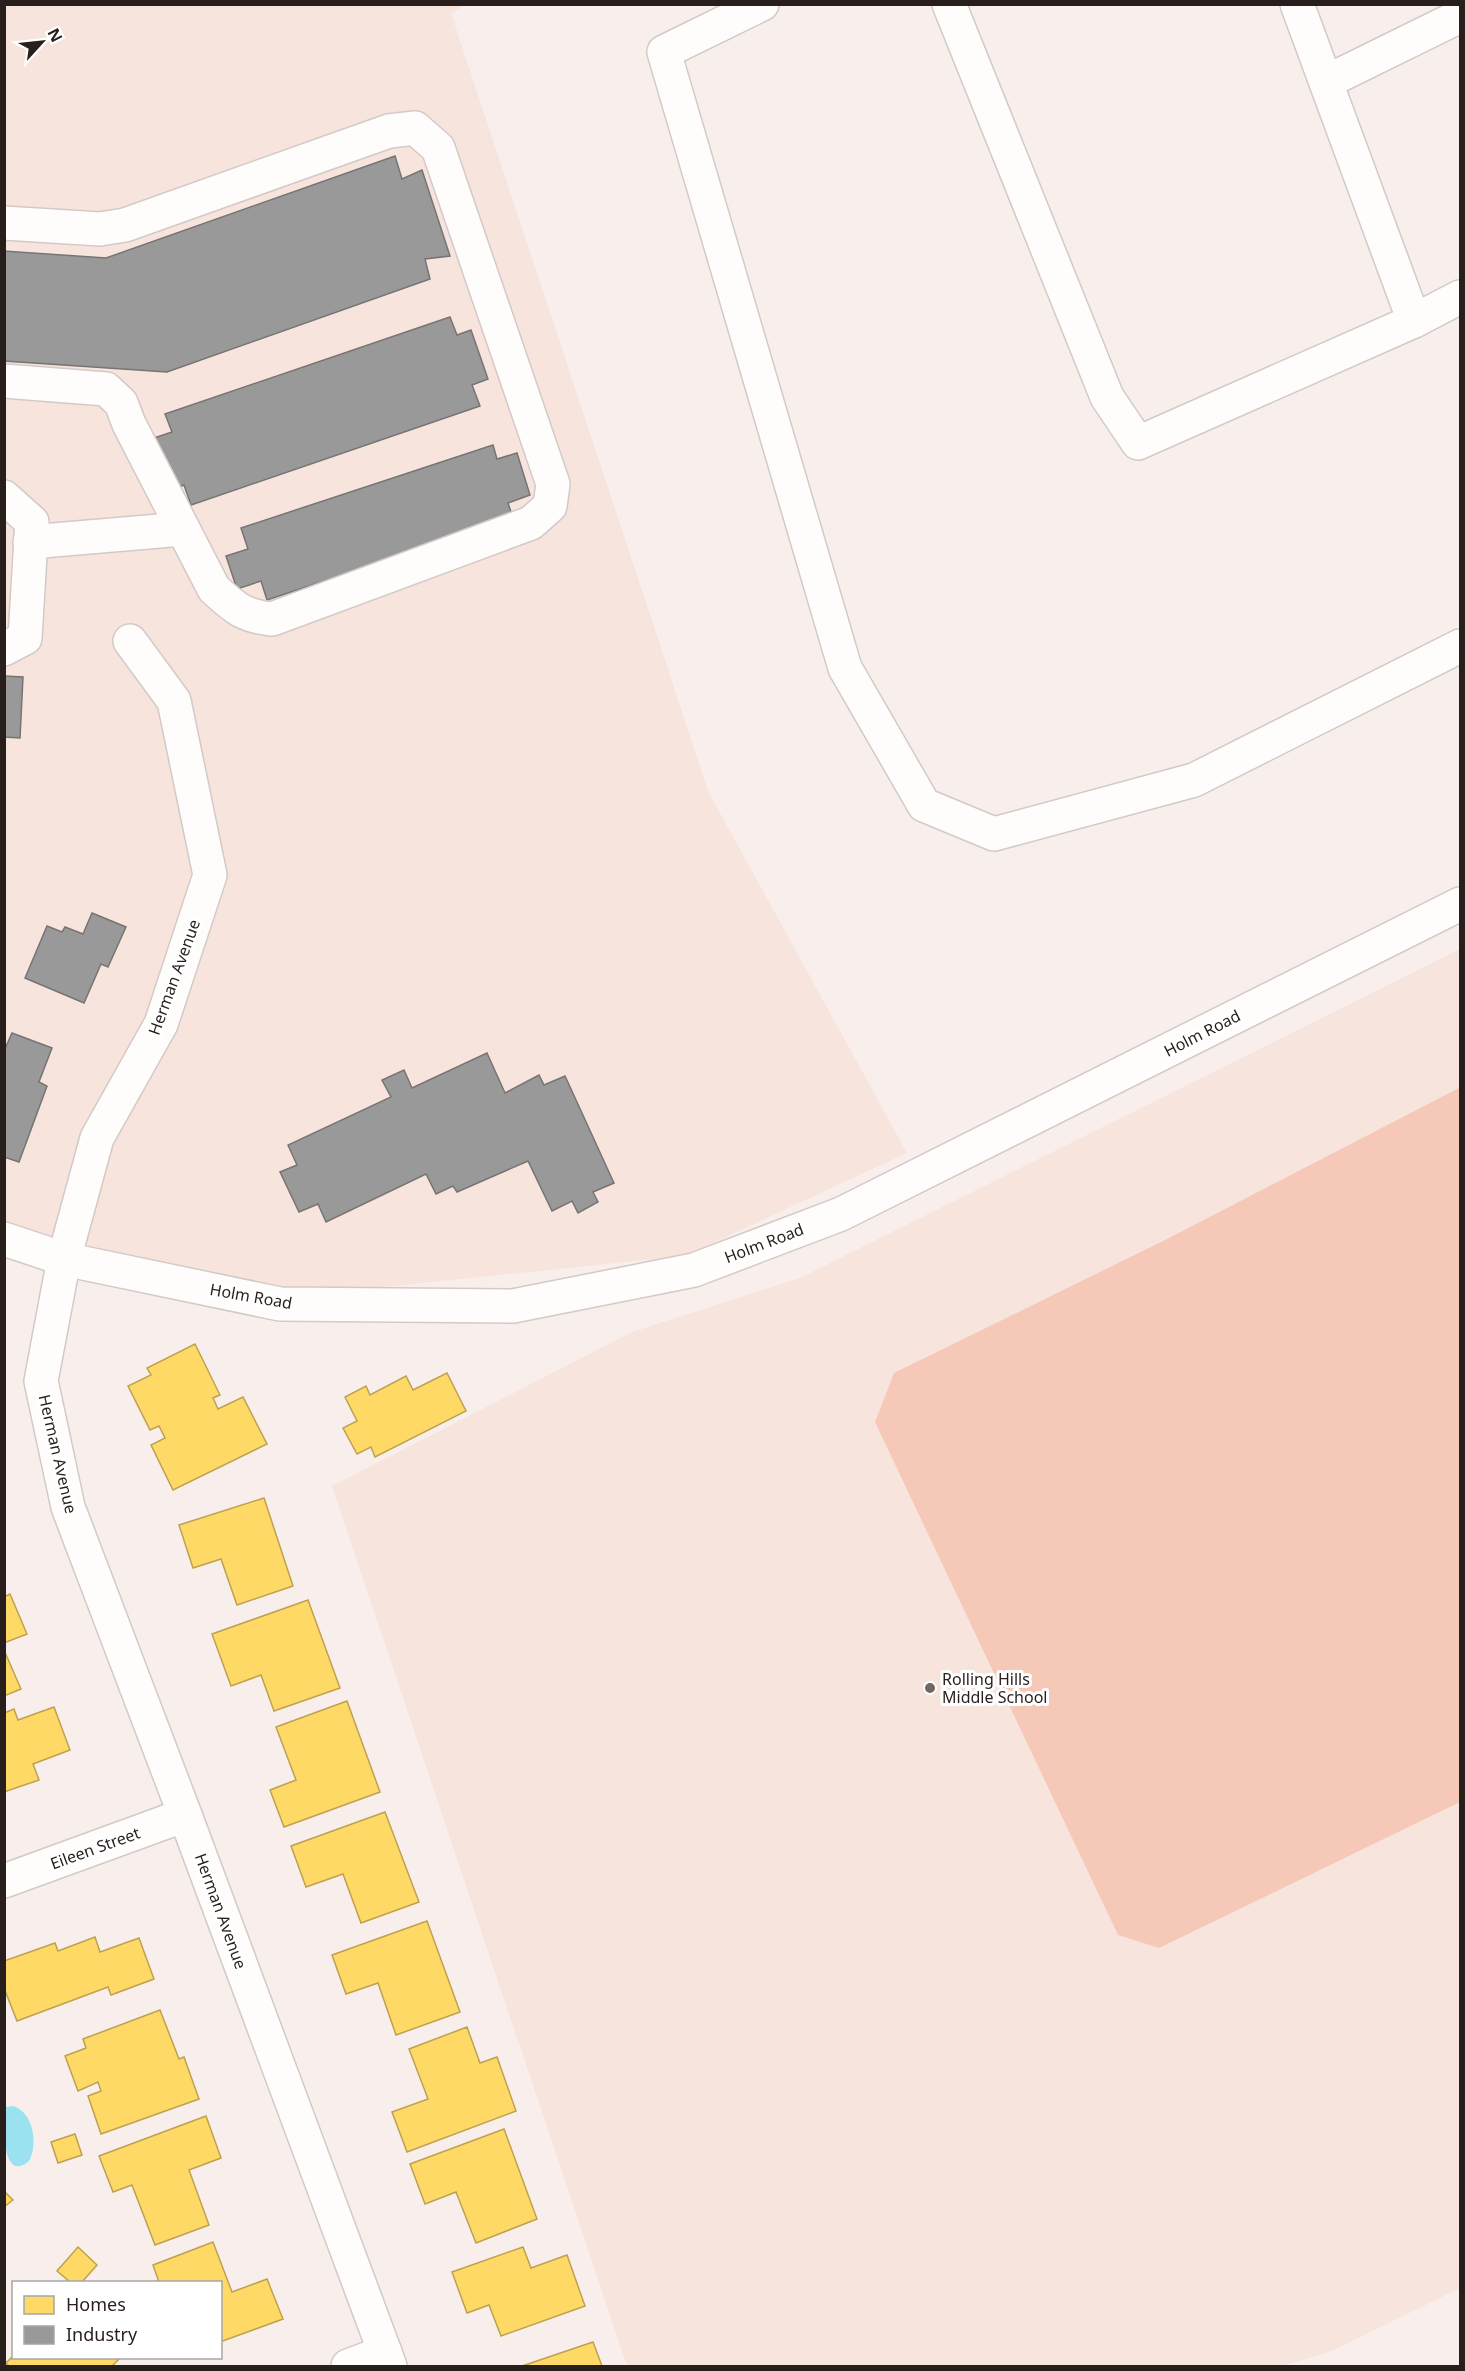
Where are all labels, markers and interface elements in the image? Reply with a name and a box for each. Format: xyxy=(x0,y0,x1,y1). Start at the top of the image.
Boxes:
north arrow xyxy=(12,12,72,72)
text: N xyxy=(43,24,68,46)
street label: Herman Avenue xyxy=(143,916,205,1038)
street label: Holm Road xyxy=(1160,1004,1244,1062)
street label: Holm Road xyxy=(721,1218,807,1268)
street label: Holm Road xyxy=(208,1278,294,1314)
street label: Herman Avenue xyxy=(34,1392,82,1516)
place label: Rolling Hills Middle School xyxy=(942,1668,1047,1708)
marker: Rolling Hills Middle School xyxy=(923,1681,937,1695)
street label: Eileen Street xyxy=(47,1822,143,1874)
street label: Herman Avenue xyxy=(190,1850,252,1972)
legend xyxy=(12,2281,222,2359)
text: Homes xyxy=(66,2292,126,2316)
text: Industry xyxy=(66,2322,138,2346)

